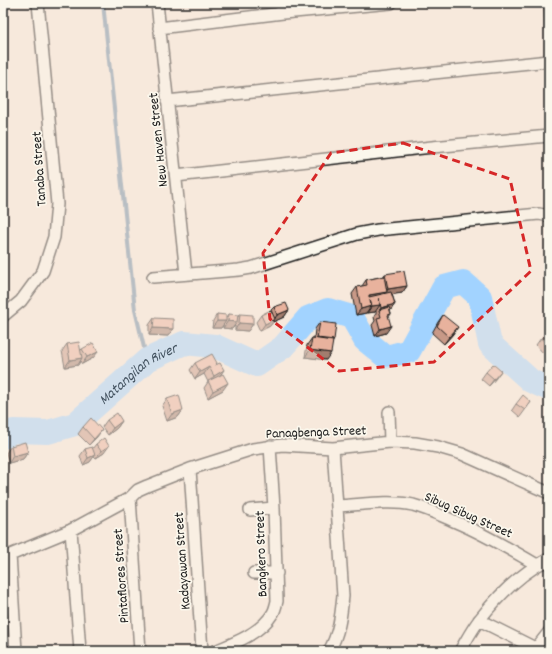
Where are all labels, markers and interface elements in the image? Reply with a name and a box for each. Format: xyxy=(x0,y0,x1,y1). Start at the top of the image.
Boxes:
street label: New Haven Street xyxy=(144,92,174,188)
street label: Tanaba Street xyxy=(27,131,53,207)
water label: Matangilan River xyxy=(94,338,183,411)
street label: Panagbenga Street xyxy=(265,421,367,445)
street label: Sibug Sibug Street xyxy=(421,487,515,544)
street label: Bangkero Street xyxy=(250,510,273,597)
street label: Kadayawan Street xyxy=(170,511,196,610)
street label: Pintaflores Street xyxy=(109,528,135,624)

